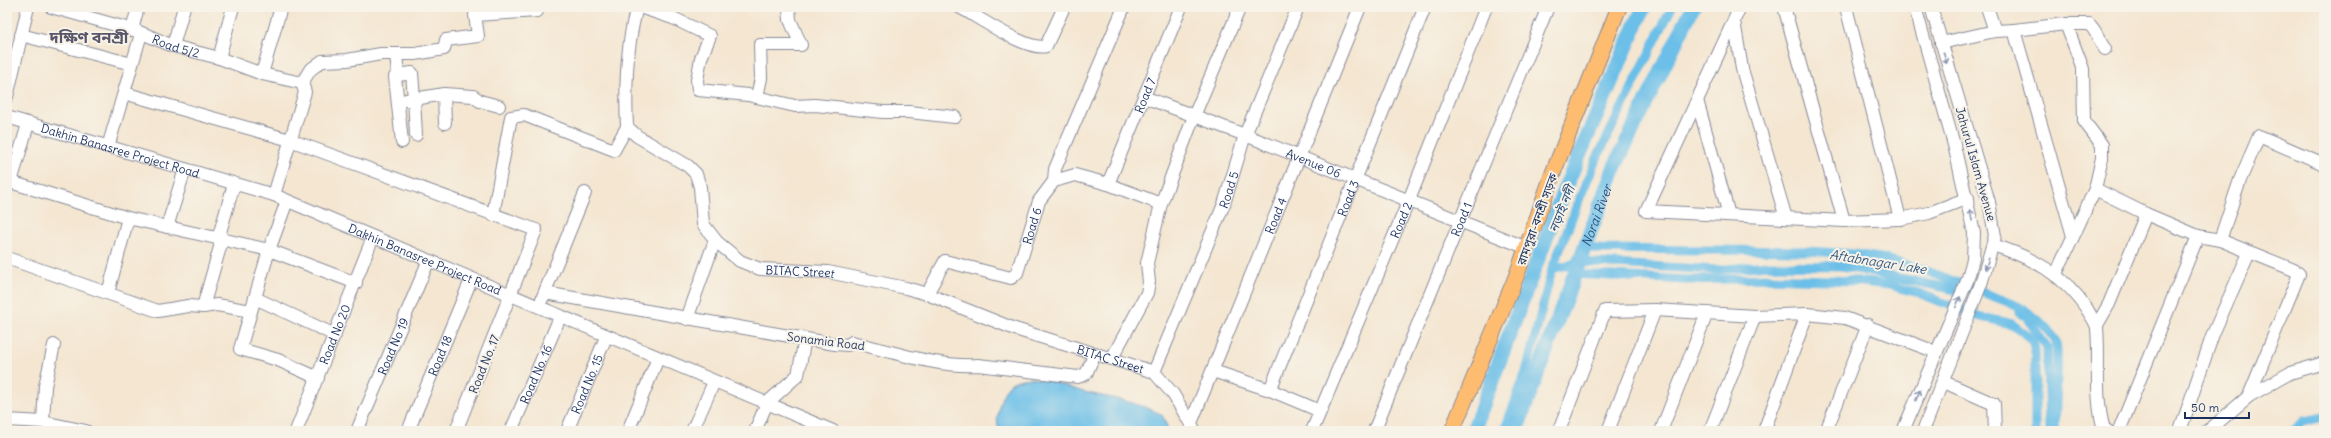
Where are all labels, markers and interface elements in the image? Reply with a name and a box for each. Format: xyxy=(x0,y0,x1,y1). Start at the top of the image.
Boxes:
district label: দক্ষিণ বনশ্রী xyxy=(49,27,129,47)
street label: Road 5/2 xyxy=(150,31,202,60)
one-way arrow xyxy=(1942,51,1949,64)
street label: Road 7 xyxy=(1131,75,1159,115)
street label: Jahurul Islam Avenue xyxy=(1953,105,1999,223)
street label: Dakhin Banasree Project Road xyxy=(39,120,201,180)
street label: Avenue 06 xyxy=(1284,145,1344,180)
street label: Road 5 xyxy=(1216,169,1241,211)
street label: রামপুরা-বনশ্রী সড়ক xyxy=(1513,171,1562,268)
street label: Road 3 xyxy=(1334,178,1362,218)
water label: নড়াই নদী xyxy=(1545,181,1580,235)
water label: Norai River xyxy=(1577,181,1616,249)
street label: Road 4 xyxy=(1261,195,1289,236)
street label: Road 2 xyxy=(1386,199,1415,240)
street label: Road 1 xyxy=(1447,200,1475,239)
street label: Road 6 xyxy=(1019,205,1044,246)
one-way arrow xyxy=(1966,209,1974,222)
street label: Dakhin Banasree Project Road xyxy=(346,220,504,298)
water label: Aftabnagar Lake xyxy=(1829,246,1928,278)
one-way arrow xyxy=(1983,257,1990,270)
street label: BITAC Street xyxy=(765,262,836,281)
one-way arrow xyxy=(1954,297,1962,309)
street label: Road No 20 xyxy=(316,302,353,367)
street label: Road No 19 xyxy=(374,315,411,377)
street label: Sonamia Road xyxy=(786,329,866,353)
street label: Road No. 17 xyxy=(465,332,503,396)
street label: Road 18 xyxy=(424,333,455,378)
street label: BITAC Street xyxy=(1075,341,1146,376)
street label: Road No. 16 xyxy=(516,342,555,406)
street label: Road No. 15 xyxy=(568,352,606,416)
one-way arrow xyxy=(1915,389,1922,401)
scale bar xyxy=(2185,394,2249,420)
text: 50 m xyxy=(2191,400,2220,415)

